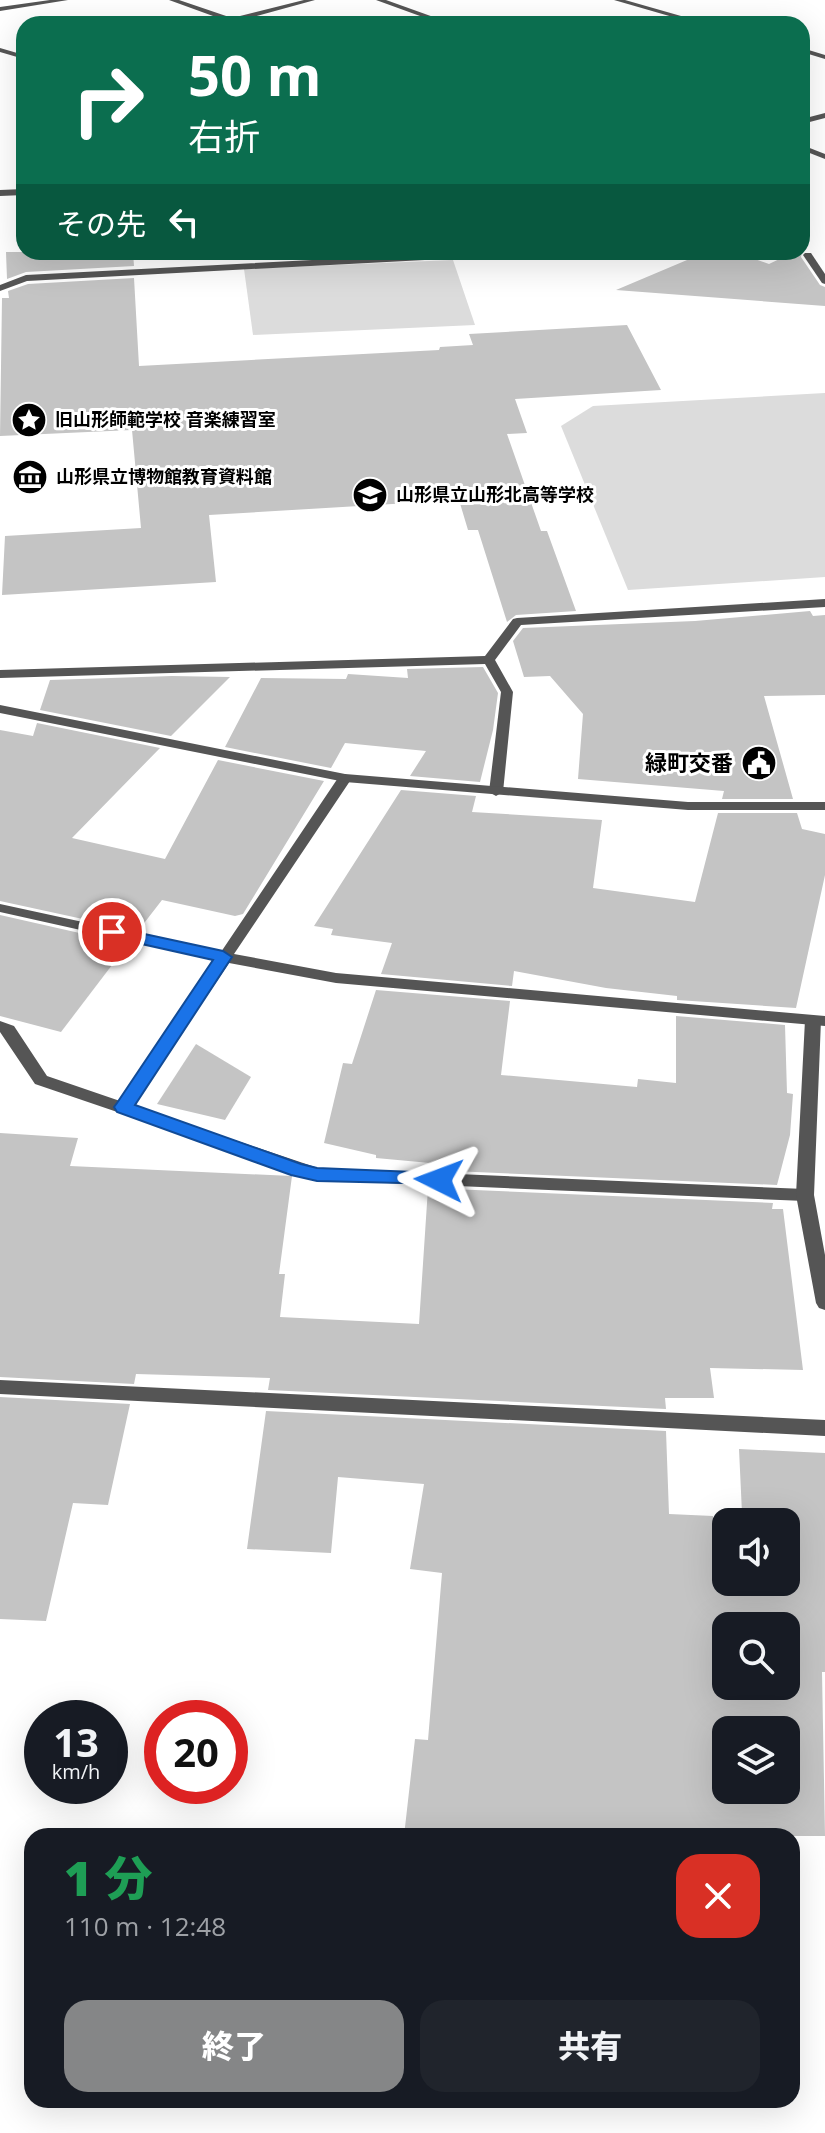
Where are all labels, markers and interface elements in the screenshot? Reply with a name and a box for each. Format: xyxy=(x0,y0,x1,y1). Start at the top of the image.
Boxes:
text: 50 m xyxy=(188,36,322,112)
icon: right xyxy=(56,48,160,152)
text: 右折 xyxy=(188,112,260,161)
icon: left xyxy=(162,200,206,244)
text: その先 xyxy=(56,203,146,244)
place icon: 旧山形師範学校 音楽練習室 xyxy=(10,401,48,439)
place label: 旧山形師範学校 音楽練習室 xyxy=(55,407,276,431)
museum icon: 山形県立博物館教育資料館 xyxy=(11,458,49,496)
place label: 山形県立博物館教育資料館 xyxy=(56,464,272,488)
school or university icon: 山形県立山形北高等学校 xyxy=(351,476,389,514)
place label: 山形県立山形北高等学校 xyxy=(396,482,594,506)
public building icon: 緑町交番 xyxy=(740,744,778,782)
place label: 緑町交番 xyxy=(645,747,733,777)
pin xyxy=(78,898,146,966)
icon: arrive xyxy=(90,910,134,954)
position arrow xyxy=(397,1138,481,1222)
map controls xyxy=(712,1508,800,1804)
button: sound xyxy=(712,1508,800,1596)
button: search xyxy=(712,1612,800,1700)
speed limit sign: 20 xyxy=(144,1700,248,1804)
text: 13 xyxy=(53,1714,99,1769)
button: layers xyxy=(712,1716,800,1804)
text: km/h xyxy=(52,1758,100,1785)
text: 1 分 xyxy=(64,1845,153,1910)
button: close xyxy=(676,1854,760,1938)
text: 110 m · 12:48 xyxy=(64,1908,226,1944)
button: 終了 xyxy=(64,2000,404,2092)
button: 共有 xyxy=(420,2000,760,2092)

